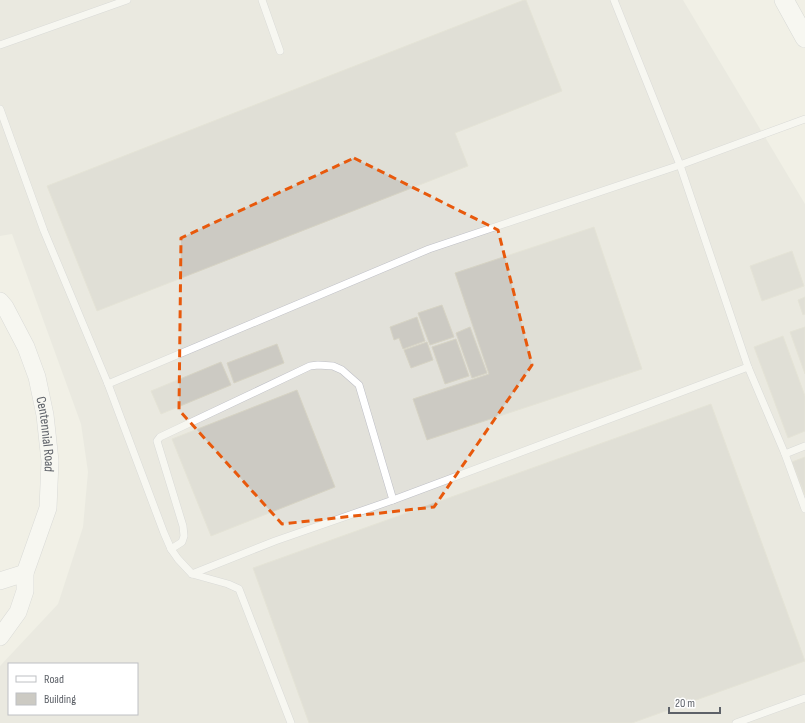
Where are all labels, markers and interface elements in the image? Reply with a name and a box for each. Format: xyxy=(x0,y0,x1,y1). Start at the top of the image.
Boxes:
street label: Centennial Road xyxy=(33,395,58,473)
legend xyxy=(8,663,138,715)
text: Road xyxy=(44,672,64,687)
scale bar xyxy=(669,689,720,715)
text: Building xyxy=(44,692,76,707)
text: 20 m xyxy=(675,696,695,711)

